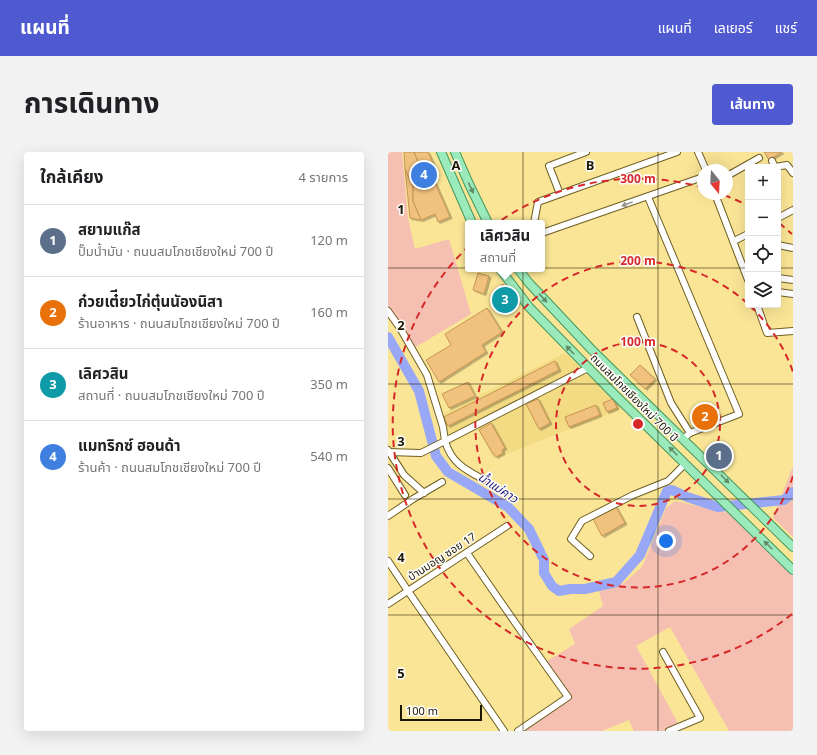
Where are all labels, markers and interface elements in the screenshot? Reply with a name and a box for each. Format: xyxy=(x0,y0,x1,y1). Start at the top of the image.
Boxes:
text: แผนที่ xyxy=(20,14,70,43)
text: แผนที่ xyxy=(658,18,692,39)
text: เลเยอร์ xyxy=(714,18,753,39)
text: แชร์ xyxy=(775,18,797,39)
text: การเดินทาง xyxy=(24,83,159,126)
button: เส้นทาง xyxy=(712,84,793,125)
text: A xyxy=(452,156,461,176)
text: B xyxy=(586,156,595,176)
pin: 4 xyxy=(411,160,437,190)
north arrow xyxy=(697,164,733,200)
map controls xyxy=(745,164,781,308)
button: + xyxy=(745,164,781,200)
text: ใกล้เคียง xyxy=(40,165,103,191)
text: 4 รายการ xyxy=(298,168,348,188)
text: 300 m xyxy=(620,170,656,188)
one-way arrow xyxy=(468,182,474,194)
text: 1 xyxy=(397,200,405,220)
button: − xyxy=(745,200,781,236)
one-way arrow xyxy=(620,202,632,208)
text: สยามแก๊ส xyxy=(78,219,141,242)
popup xyxy=(465,220,545,272)
text: เลิศวสิน xyxy=(480,225,530,248)
text: 1 xyxy=(49,231,57,251)
text: 120 m xyxy=(310,231,348,251)
button: locate xyxy=(745,236,781,272)
text: ปั๊มน้ำมัน · ถนนสมโภชเชียงใหม่ 700 ปี xyxy=(78,242,273,262)
text: สถานที่ xyxy=(480,248,516,268)
text: 200 m xyxy=(620,252,656,270)
button: layers xyxy=(745,272,781,308)
pin: 3 xyxy=(492,285,518,315)
text: ก๋วยเต๋ียวไก่ตุ๋นนัองนิสา xyxy=(78,291,223,314)
one-way arrow xyxy=(539,293,548,303)
text: 2 xyxy=(49,303,57,323)
text: 160 m xyxy=(310,303,348,323)
text: ร้านอาหาร · ถนนสมโภชเชียงใหม่ 700 ปี xyxy=(78,314,280,334)
text: 2 xyxy=(397,316,405,336)
text: 100 m xyxy=(620,333,656,351)
one-way arrow xyxy=(566,345,575,355)
street label: ถนนสมโภชเชียงใหม่ 700 ปี xyxy=(586,350,682,446)
text: เลิศวสิน xyxy=(78,363,128,386)
text: 3 xyxy=(49,375,57,395)
text: 350 m xyxy=(310,375,348,395)
text: สถานที่ · ถนนสมโภชเชียงใหม่ 700 ปี xyxy=(78,386,265,406)
pin: 2 xyxy=(692,402,718,432)
centre of rings xyxy=(631,417,645,431)
text: 3 xyxy=(397,432,405,452)
text: แมทริกซ์ ฮอนด้า xyxy=(78,435,181,458)
pin: 1 xyxy=(706,441,732,471)
one-way arrow xyxy=(668,446,678,456)
text: 4 xyxy=(49,447,57,467)
text: 540 m xyxy=(310,447,348,467)
text: ร้านค้า · ถนนสมโภชเชียงใหม่ 700 ปี xyxy=(78,458,261,478)
water label: น้ำแม่คาว xyxy=(474,468,523,508)
one-way arrow xyxy=(720,474,730,484)
street label: บ้านมอญ ซอย 17 xyxy=(405,529,479,585)
your location xyxy=(656,531,676,551)
one-way arrow xyxy=(763,541,773,550)
text: 4 xyxy=(397,548,405,568)
text: 5 xyxy=(397,664,405,684)
scale bar xyxy=(400,703,482,722)
text: 100 m xyxy=(406,703,438,720)

